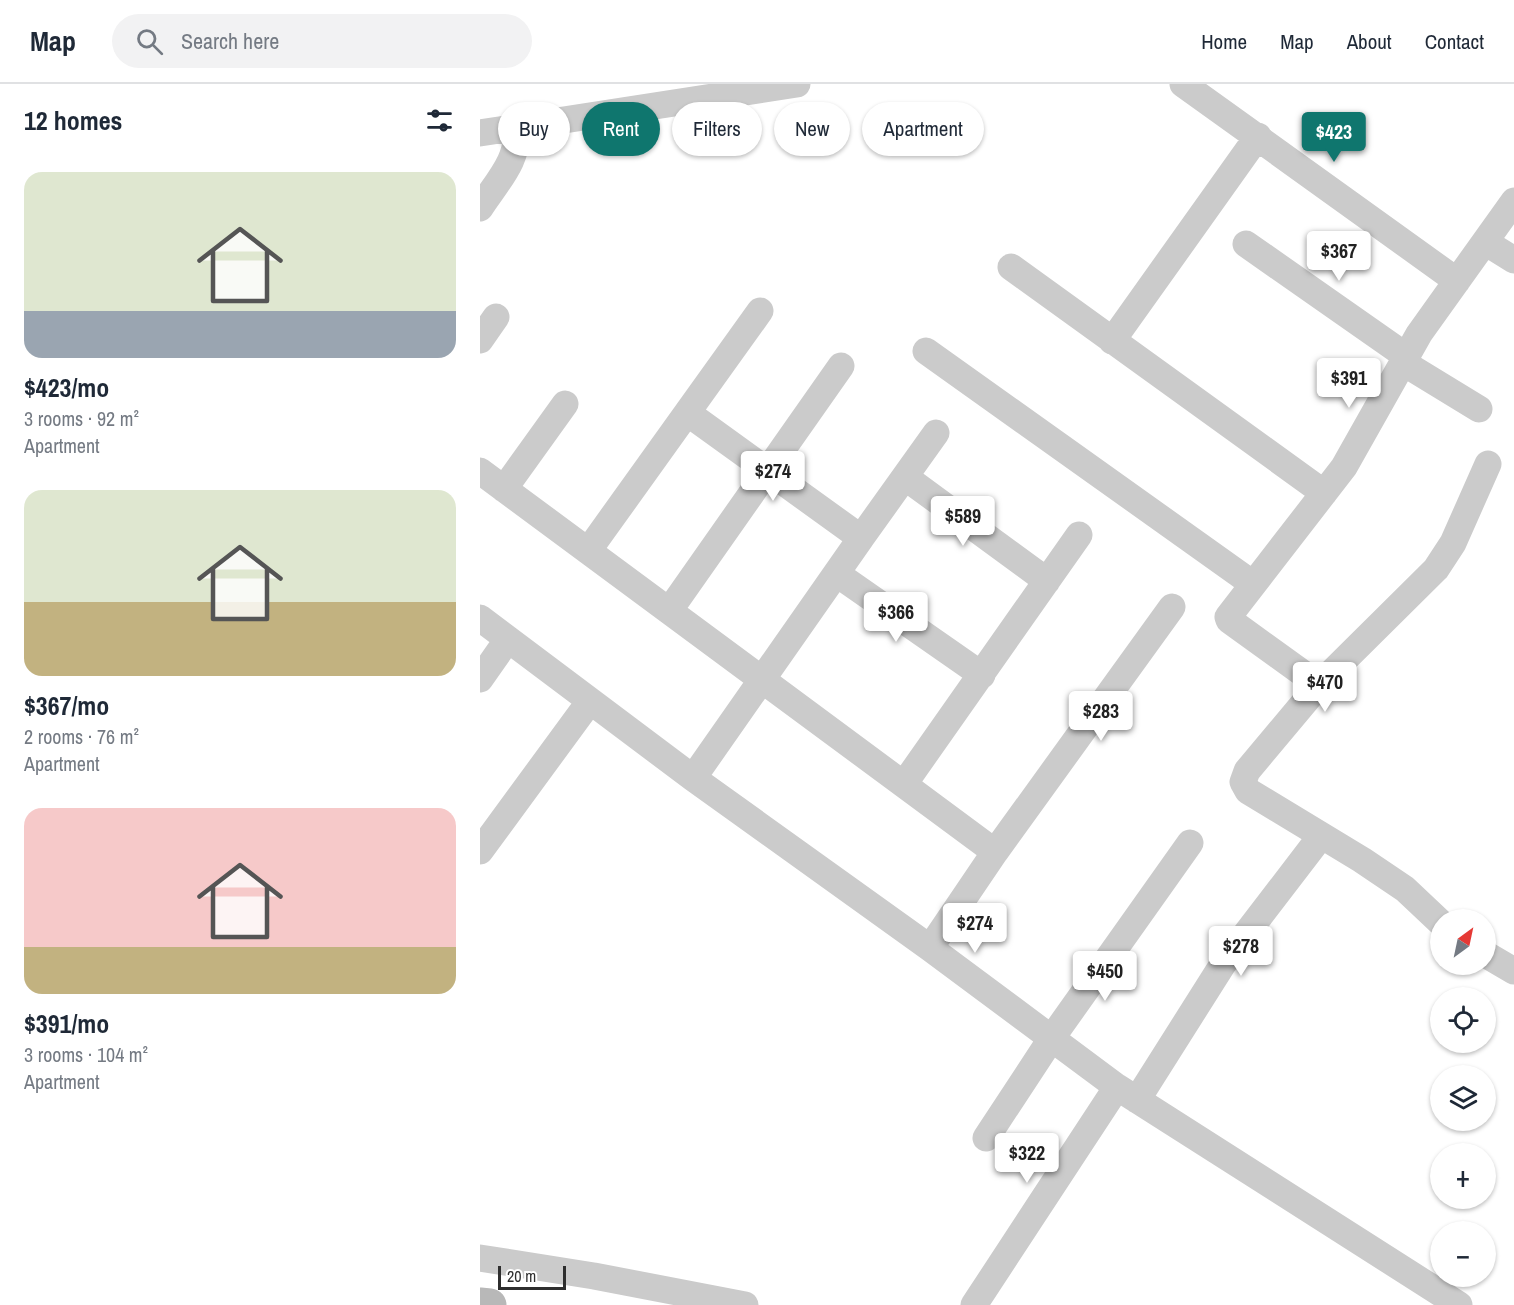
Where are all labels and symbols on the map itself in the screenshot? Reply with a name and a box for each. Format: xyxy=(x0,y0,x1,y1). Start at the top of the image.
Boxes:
pin: $423 xyxy=(1298,112,1370,163)
pin: $367 xyxy=(1303,231,1375,282)
pin: $391 xyxy=(1313,358,1385,409)
pin: $274 xyxy=(737,451,809,502)
pin: $589 xyxy=(927,496,999,547)
pin: $366 xyxy=(860,592,932,643)
pin: $470 xyxy=(1289,662,1361,713)
pin: $283 xyxy=(1065,691,1137,742)
pin: $274 xyxy=(939,903,1011,954)
north arrow xyxy=(1430,909,1496,975)
pin: $278 xyxy=(1205,926,1277,977)
pin: $450 xyxy=(1069,951,1141,1002)
pin: $322 xyxy=(991,1133,1063,1184)
scale bar xyxy=(498,1263,566,1290)

